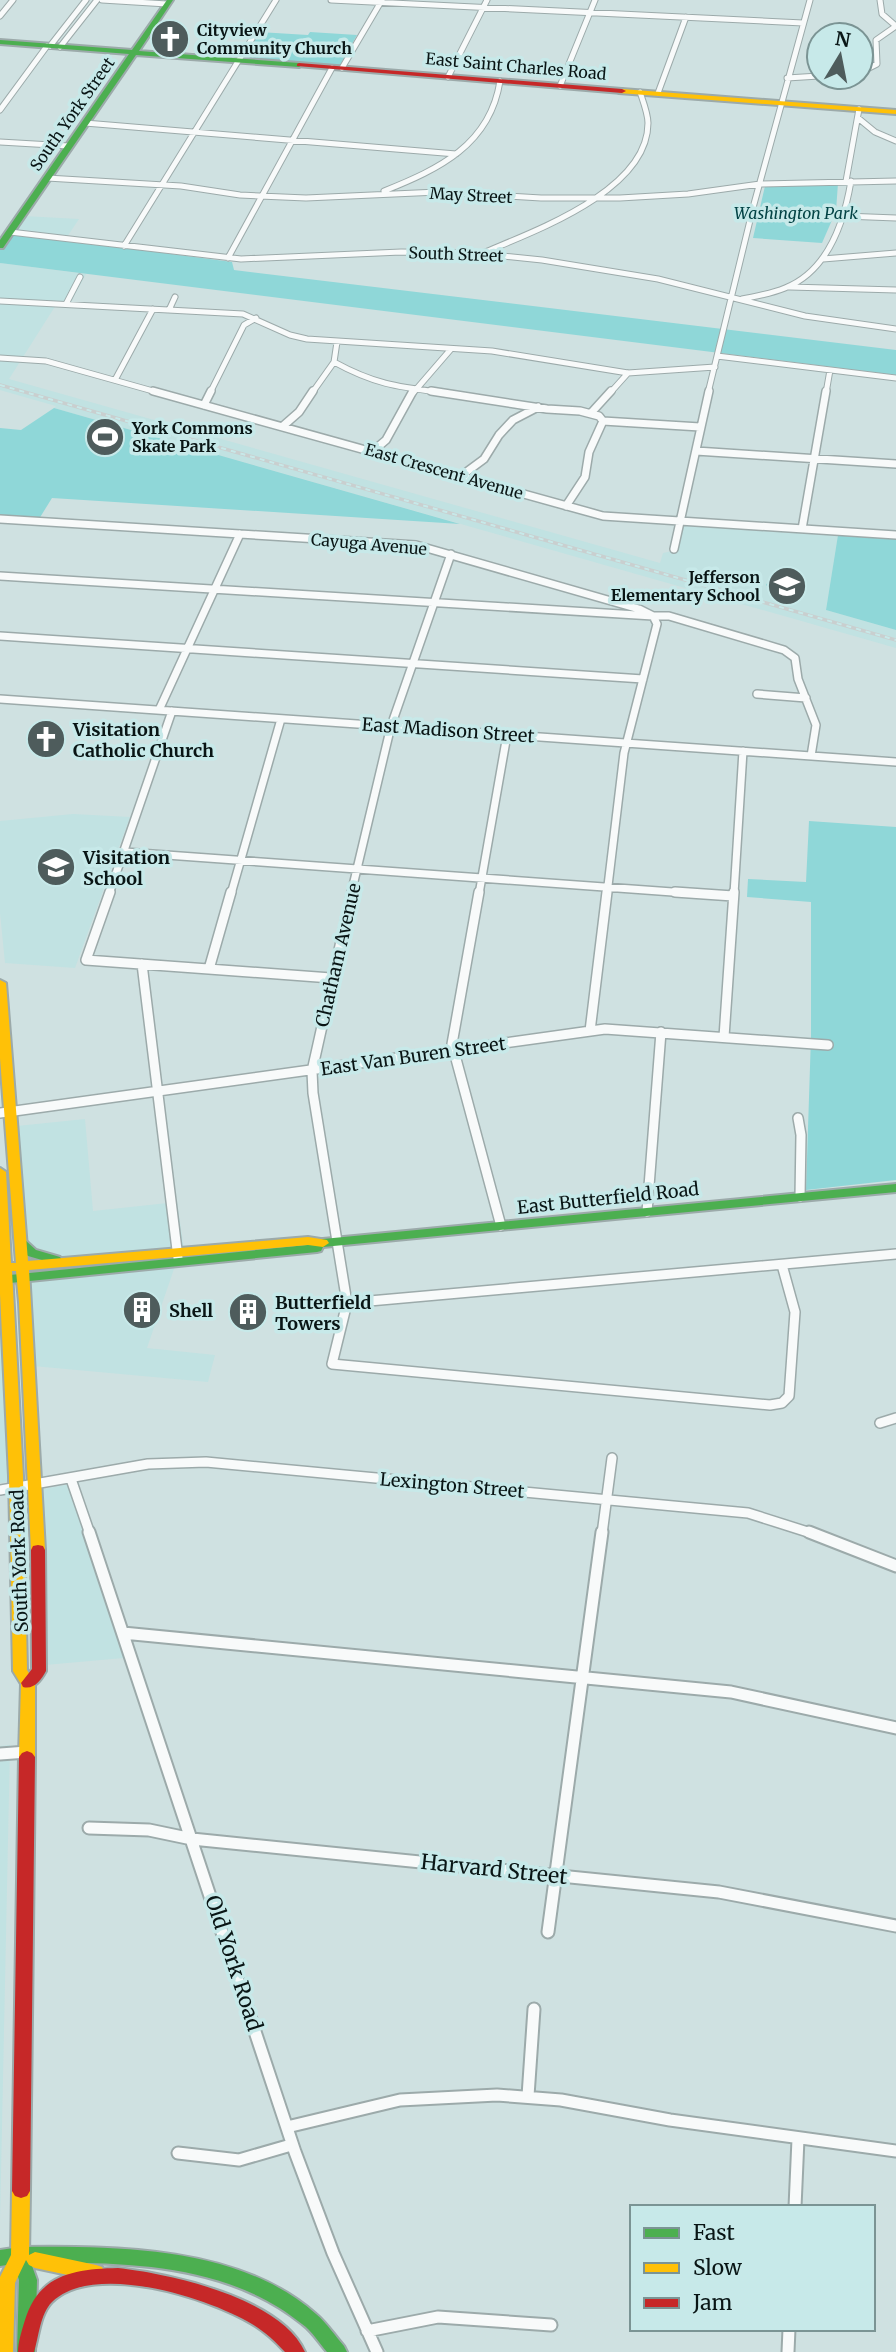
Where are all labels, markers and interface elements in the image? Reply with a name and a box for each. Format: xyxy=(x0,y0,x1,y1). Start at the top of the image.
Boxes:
church icon: Cityview Community Church xyxy=(149,18,191,60)
place label: Cityview Community Church xyxy=(197,20,352,58)
north arrow xyxy=(805,21,875,91)
text: N xyxy=(833,26,852,52)
street label: East Saint Charles Road xyxy=(425,48,608,84)
street label: South York Street xyxy=(25,53,119,175)
street label: May Street xyxy=(429,183,514,207)
park label: Washington Park xyxy=(734,203,858,223)
street label: South Street xyxy=(408,242,505,266)
sports icon: York Commons Skate Park xyxy=(84,416,126,458)
place label: York Commons Skate Park xyxy=(131,418,253,456)
street label: East Crescent Avenue xyxy=(363,439,525,503)
street label: Cayuga Avenue xyxy=(310,529,428,559)
school or university icon: Jefferson Elementary School xyxy=(766,565,808,607)
place label: Jefferson Elementary School xyxy=(611,567,760,605)
street label: East Madison Street xyxy=(361,712,535,748)
church icon: Visitation Catholic Church xyxy=(25,718,67,760)
place label: Visitation Catholic Church xyxy=(72,718,214,762)
school or university icon: Visitation School xyxy=(35,846,77,888)
place label: Visitation School xyxy=(82,846,170,890)
street label: Chatham Avenue xyxy=(310,881,366,1029)
street label: East Van Buren Street xyxy=(319,1032,507,1080)
street label: East Butterfield Road xyxy=(516,1177,700,1219)
building icon: Shell xyxy=(121,1289,163,1331)
building icon: Butterfield Towers xyxy=(227,1291,269,1333)
place label: Butterfield Towers xyxy=(275,1291,371,1335)
place label: Shell xyxy=(169,1299,213,1322)
street label: Lexington Street xyxy=(379,1467,525,1503)
street label: South York Road xyxy=(5,1489,33,1633)
street label: Harvard Street xyxy=(419,1848,569,1890)
street label: Old York Road xyxy=(199,1892,269,2035)
legend xyxy=(630,2205,875,2331)
text: Fast xyxy=(693,2219,735,2246)
text: Slow xyxy=(693,2254,742,2281)
text: Jam xyxy=(692,2289,732,2316)

